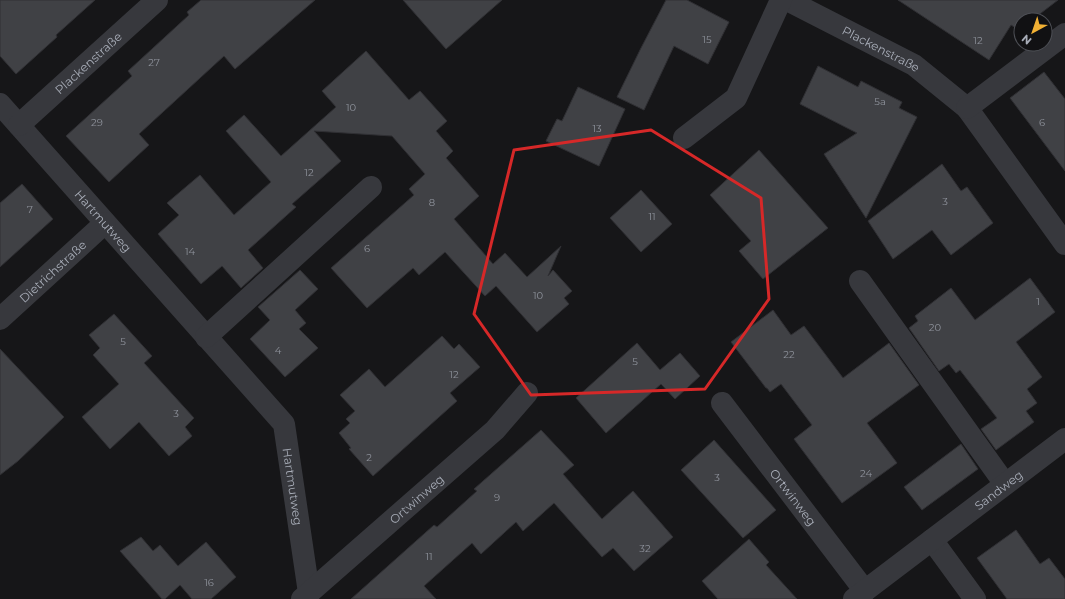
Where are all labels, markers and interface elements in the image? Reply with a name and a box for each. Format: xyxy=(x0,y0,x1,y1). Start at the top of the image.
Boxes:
north arrow xyxy=(1013,12,1053,52)
street label: Plackenstraße xyxy=(840,22,923,75)
street label: Plackenstraße xyxy=(51,28,125,97)
text: N xyxy=(1019,31,1034,48)
house number: 15 xyxy=(702,33,712,46)
house number: 12 xyxy=(973,34,983,47)
house number: 27 xyxy=(148,56,160,69)
house number: 5a xyxy=(874,95,886,108)
house number: 10 xyxy=(346,101,356,114)
house number: 29 xyxy=(91,116,103,129)
house number: 6 xyxy=(1039,116,1045,129)
house number: 13 xyxy=(592,122,602,135)
house number: 12 xyxy=(304,166,314,179)
street label: Hartmutweg xyxy=(72,186,135,255)
house number: 3 xyxy=(942,195,948,208)
house number: 8 xyxy=(429,196,435,209)
house number: 7 xyxy=(27,203,33,216)
house number: 11 xyxy=(648,210,656,223)
street label: Dietrichstraße xyxy=(16,237,89,305)
house number: 6 xyxy=(364,242,370,255)
house number: 14 xyxy=(185,245,195,258)
house number: 10 xyxy=(533,289,543,302)
house number: 1 xyxy=(1036,295,1040,308)
house number: 20 xyxy=(929,321,942,334)
house number: 5 xyxy=(120,335,126,348)
house number: 4 xyxy=(275,344,282,357)
house number: 22 xyxy=(783,348,795,361)
house number: 5 xyxy=(632,355,638,368)
house number: 12 xyxy=(449,368,459,381)
house number: 3 xyxy=(173,407,179,420)
street label: Hartmutweg xyxy=(280,447,306,526)
house number: 2 xyxy=(366,451,372,464)
street label: Ortwinweg xyxy=(767,466,820,528)
house number: 24 xyxy=(860,467,872,480)
street label: Sandweg xyxy=(971,467,1025,513)
street label: Ortwinweg xyxy=(386,471,447,527)
house number: 3 xyxy=(714,471,720,484)
house number: 9 xyxy=(494,491,500,504)
house number: 32 xyxy=(639,542,651,555)
house number: 11 xyxy=(425,550,433,563)
house number: 16 xyxy=(204,576,214,589)

